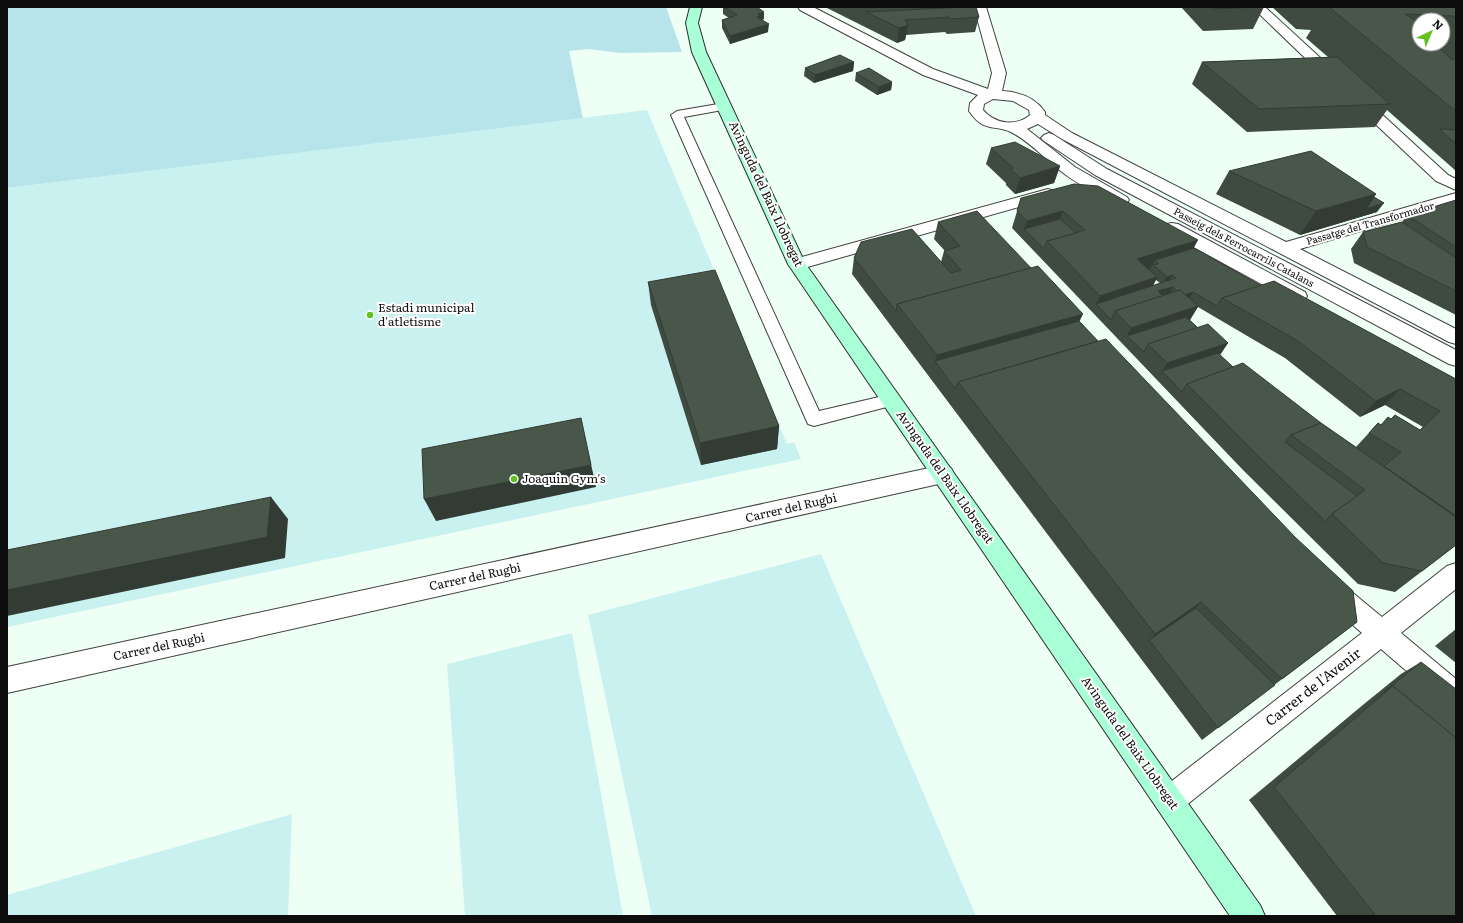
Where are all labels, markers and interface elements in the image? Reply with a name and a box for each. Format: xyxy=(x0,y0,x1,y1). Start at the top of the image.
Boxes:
north arrow xyxy=(1411,12,1451,52)
text: N xyxy=(1430,15,1448,33)
street label: Avinguda del Baix Llobregat xyxy=(725,118,809,270)
street label: Passatge del Transformador xyxy=(1304,197,1436,248)
street label: Passeig dels Ferrocarrils Catalans xyxy=(1171,203,1318,290)
place label: Estadi municipal d'atletisme xyxy=(378,298,475,330)
marker: Estadi municipal d'atletisme xyxy=(365,310,375,320)
street label: Avinguda del Baix Llobregat xyxy=(893,406,999,547)
place label: Joaquin Gym's xyxy=(522,469,606,487)
marker: Joaquin Gym's xyxy=(509,474,519,484)
street label: Carrer del Rugbi xyxy=(743,488,838,526)
street label: Carrer del Rugbi xyxy=(427,558,522,595)
street label: Carrer del Rugbi xyxy=(111,628,206,665)
street label: Carrer de l'Avenir xyxy=(1260,642,1365,730)
street label: Avinguda del Baix Llobregat xyxy=(1078,672,1184,813)

